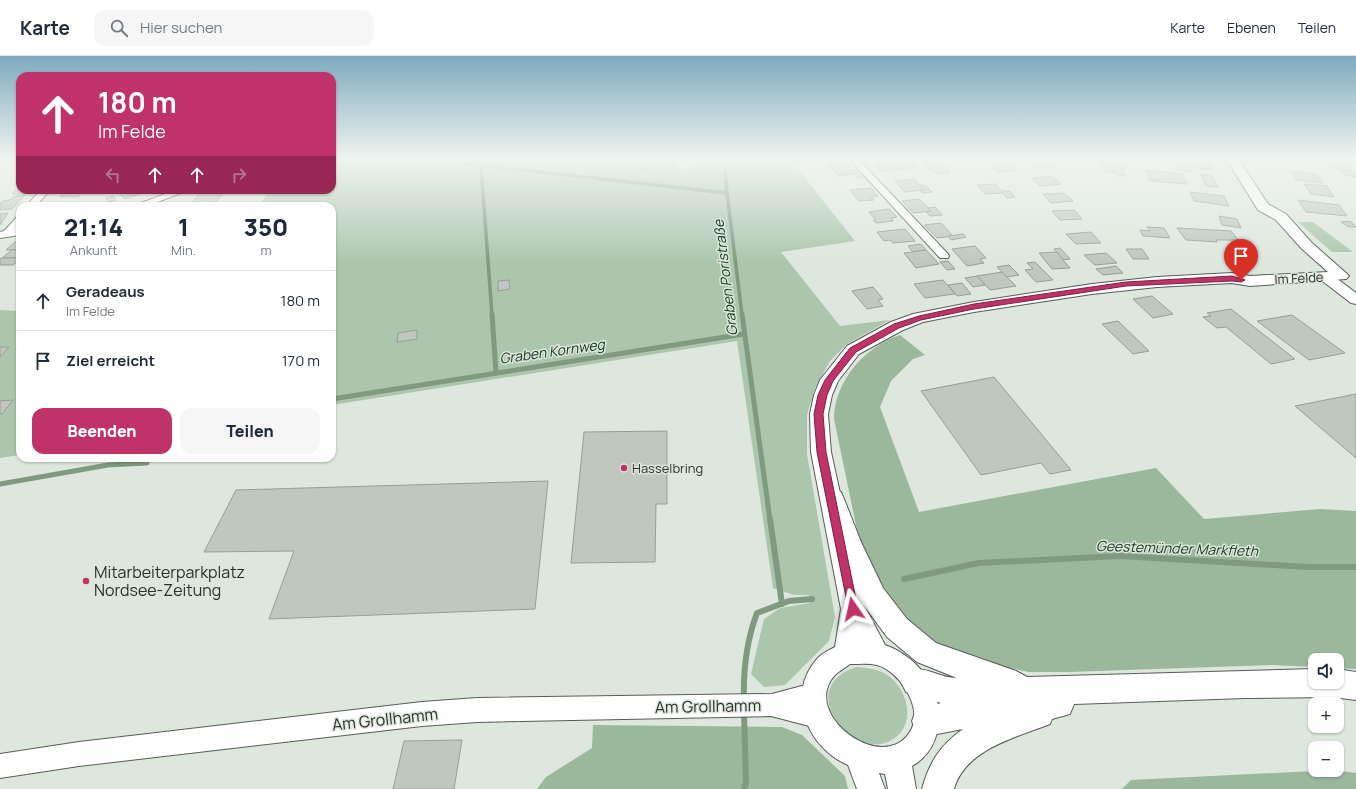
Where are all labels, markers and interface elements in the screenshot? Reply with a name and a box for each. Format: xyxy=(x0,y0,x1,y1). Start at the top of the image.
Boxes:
search box xyxy=(94,10,374,46)
text: Karte xyxy=(20,15,70,41)
icon: search xyxy=(108,17,130,39)
text: Hier suchen xyxy=(140,17,222,38)
text: Karte xyxy=(1170,18,1205,37)
text: Ebenen xyxy=(1227,18,1276,37)
text: Teilen xyxy=(1298,18,1336,37)
text: 180 m xyxy=(98,83,177,121)
icon: ahead xyxy=(32,88,84,140)
text: Im Felde xyxy=(98,119,166,143)
icon: left xyxy=(102,164,124,186)
icon: ahead xyxy=(144,164,166,186)
icon: ahead xyxy=(186,164,208,186)
icon: right xyxy=(228,164,250,186)
text: 21:14 xyxy=(64,210,123,243)
text: 1 xyxy=(178,210,189,243)
text: 350 xyxy=(244,210,288,243)
water label: Graben Poristraße xyxy=(708,218,742,337)
pin xyxy=(1224,239,1258,280)
text: Ankunft xyxy=(70,241,117,259)
text: Min. xyxy=(171,241,196,259)
text: m xyxy=(261,241,272,259)
icon: arrive xyxy=(1230,245,1252,267)
street label: Im Felde xyxy=(1274,268,1324,288)
text: Geradeaus xyxy=(66,281,145,302)
icon: ahead xyxy=(32,290,54,312)
text: 180 m xyxy=(281,290,320,311)
text: Im Felde xyxy=(66,302,115,320)
water label: Graben Kornweg xyxy=(498,334,608,368)
icon: arrive xyxy=(32,350,54,372)
text: Ziel erreicht xyxy=(66,350,155,371)
text: 170 m xyxy=(282,350,320,371)
button: Beenden xyxy=(32,408,172,454)
button: Teilen xyxy=(180,408,320,454)
place label: Hasselbring xyxy=(632,459,703,477)
marker: Hasselbring xyxy=(619,463,629,473)
water label: Geestemünder Markfleth xyxy=(1096,536,1259,560)
place label: Mitarbeiterparkplatz Nordsee-Zeitung xyxy=(94,561,245,601)
marker: Mitarbeiterparkplatz Nordsee-Zeitung xyxy=(81,576,91,586)
position arrow xyxy=(832,588,874,630)
map controls xyxy=(1308,653,1344,777)
button: sound xyxy=(1308,653,1344,689)
street label: Am Grollhamm xyxy=(655,694,761,718)
button: + xyxy=(1308,697,1344,733)
street label: Am Grollhamm xyxy=(331,703,439,735)
button: − xyxy=(1308,741,1344,777)

